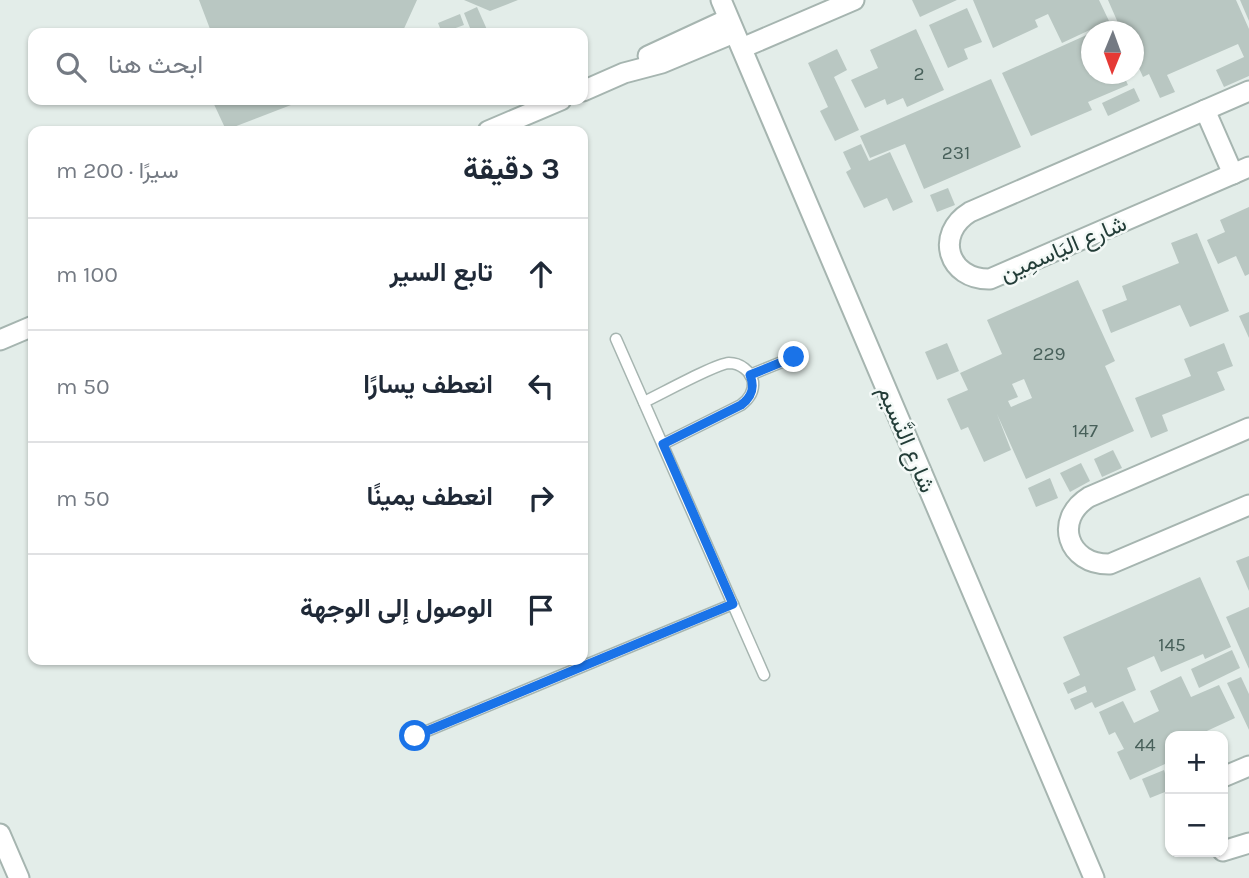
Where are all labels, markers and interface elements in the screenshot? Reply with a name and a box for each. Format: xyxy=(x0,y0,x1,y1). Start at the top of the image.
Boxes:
north arrow xyxy=(1081,21,1144,84)
search box xyxy=(28,28,588,105)
icon: search xyxy=(52,48,90,86)
text: ابحث هنا xyxy=(108,49,203,80)
house number: 2 xyxy=(913,63,925,85)
house number: 231 xyxy=(942,142,970,164)
text: 3 دقيقة xyxy=(463,151,560,187)
text: سيرًا · 200 m xyxy=(56,157,179,184)
street label: شارع اليَاسمِين xyxy=(996,210,1131,289)
icon: ahead xyxy=(522,255,560,293)
text: تابع السير xyxy=(389,257,493,288)
text: 100 m xyxy=(56,261,118,288)
route end xyxy=(778,341,809,372)
house number: 229 xyxy=(1032,343,1066,365)
icon: left xyxy=(522,367,560,405)
text: انعطف يسارًا xyxy=(363,369,493,400)
text: 50 m xyxy=(56,373,110,400)
street label: شارع النَّسيم xyxy=(870,382,941,498)
house number: 147 xyxy=(1072,420,1098,442)
icon: right xyxy=(522,479,560,517)
text: انعطف يمينًا xyxy=(367,481,493,512)
text: 50 m xyxy=(56,485,110,512)
icon: arrive xyxy=(522,591,560,629)
text: الوصول إلى الوجهة xyxy=(300,593,493,624)
house number: 145 xyxy=(1158,634,1186,656)
route start xyxy=(399,720,430,751)
map controls xyxy=(1165,731,1228,857)
button: + xyxy=(1165,731,1228,794)
house number: 44 xyxy=(1134,734,1156,756)
button: − xyxy=(1165,794,1228,857)

